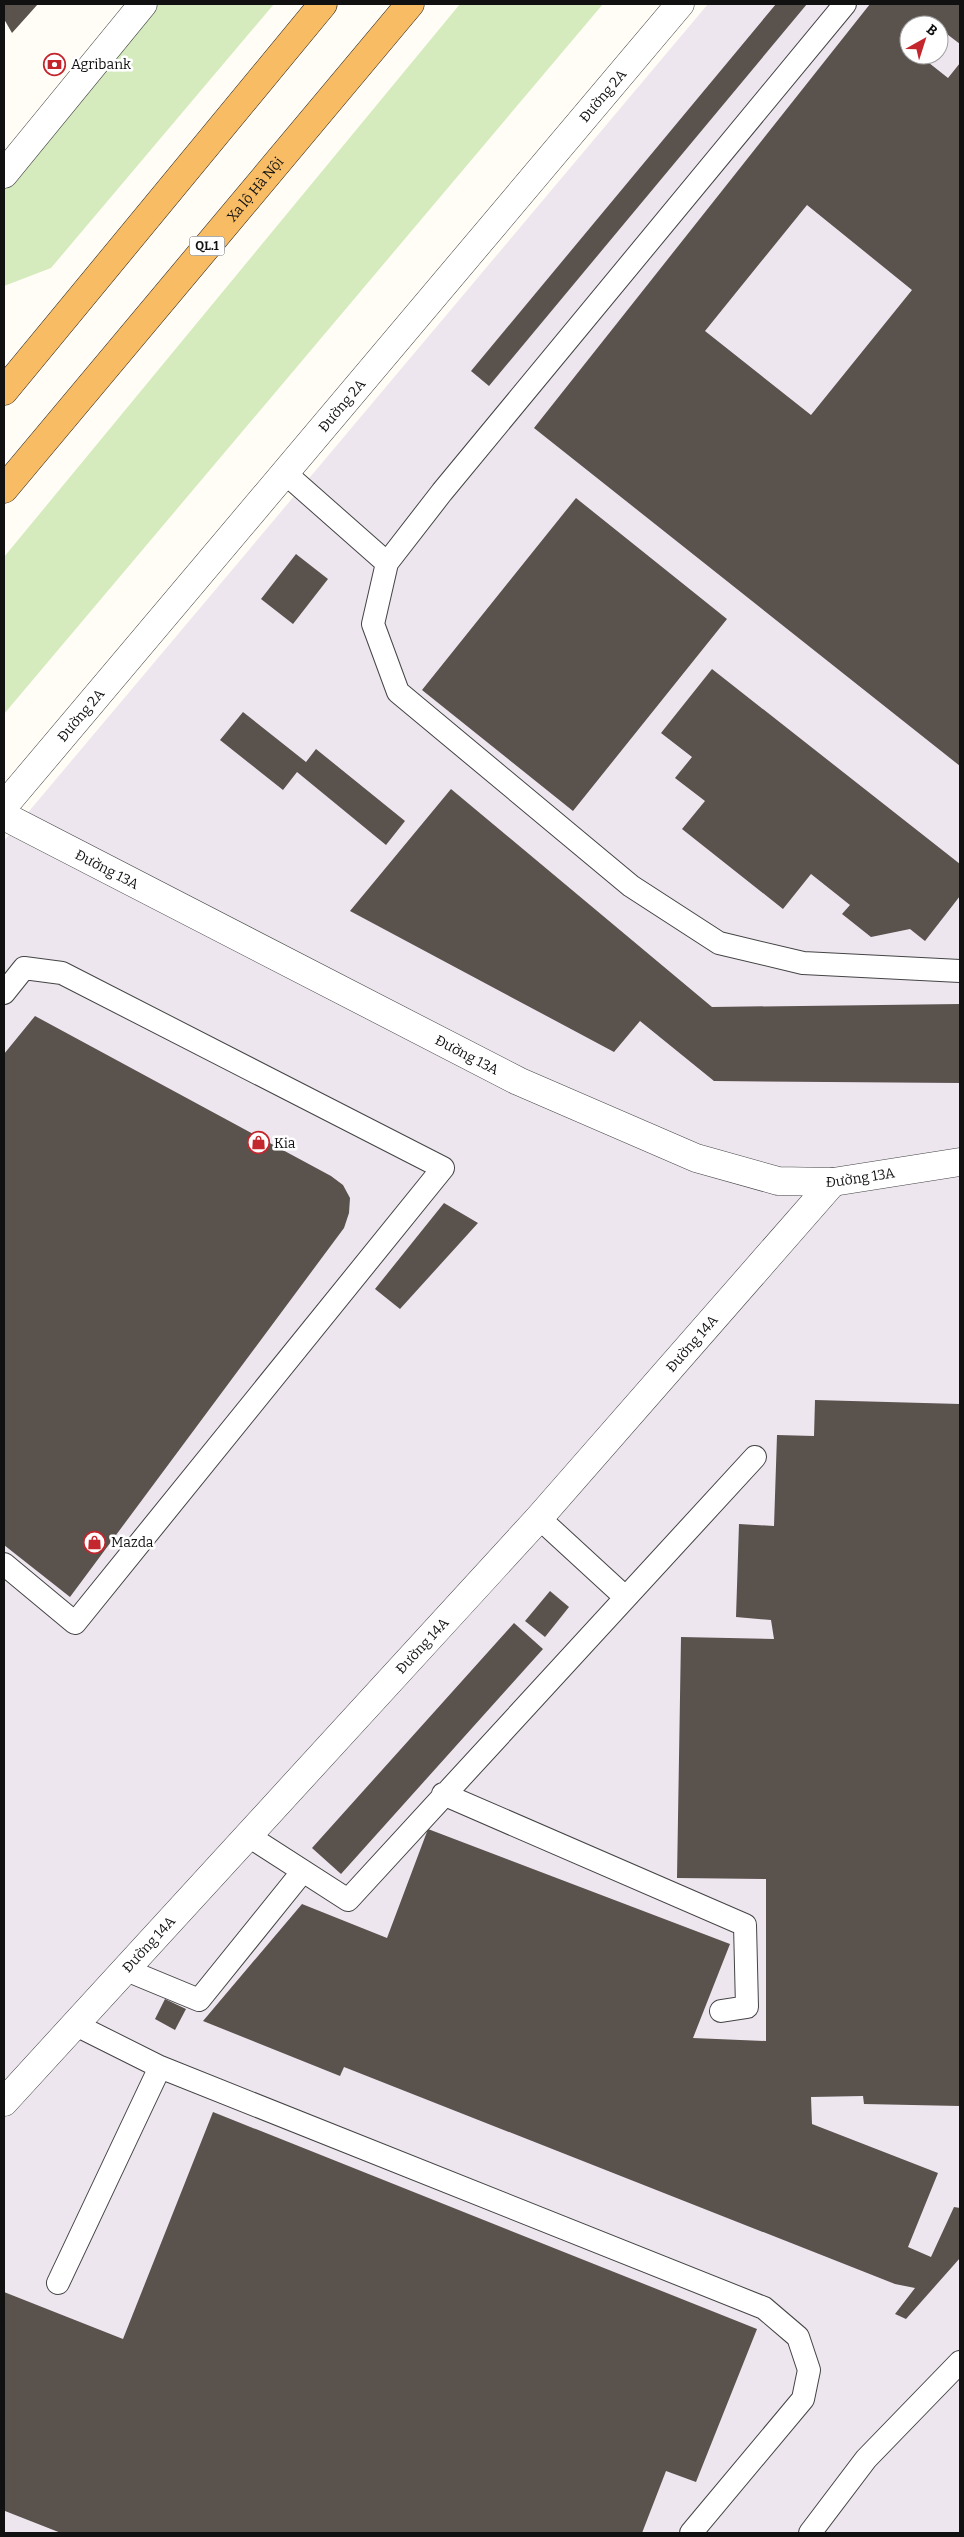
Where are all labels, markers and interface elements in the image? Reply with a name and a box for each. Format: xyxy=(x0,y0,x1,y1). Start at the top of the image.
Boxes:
north arrow xyxy=(899,15,949,65)
text: B xyxy=(923,21,941,40)
bank icon: Agribank xyxy=(43,52,67,76)
place label: Agribank xyxy=(71,56,131,73)
street label: Đường 2A xyxy=(576,66,630,126)
street label: Xa lộ Hà Nội xyxy=(223,153,287,225)
road number: QL.1 xyxy=(190,237,224,256)
street label: Đường 2A xyxy=(315,375,369,435)
street label: Đường 2A xyxy=(54,685,108,745)
street label: Đường 13A xyxy=(72,846,142,893)
street label: Đường 13A xyxy=(432,1031,502,1078)
shop icon: Kia xyxy=(246,1131,270,1155)
place label: Kia xyxy=(274,1135,296,1152)
street label: Đường 13A xyxy=(826,1164,896,1191)
street label: Đường 14A xyxy=(662,1311,721,1375)
shop icon: Mazda xyxy=(83,1530,107,1554)
place label: Mazda xyxy=(111,1534,154,1551)
street label: Đường 14A xyxy=(392,1614,452,1677)
street label: Đường 14A xyxy=(119,1913,179,1976)

